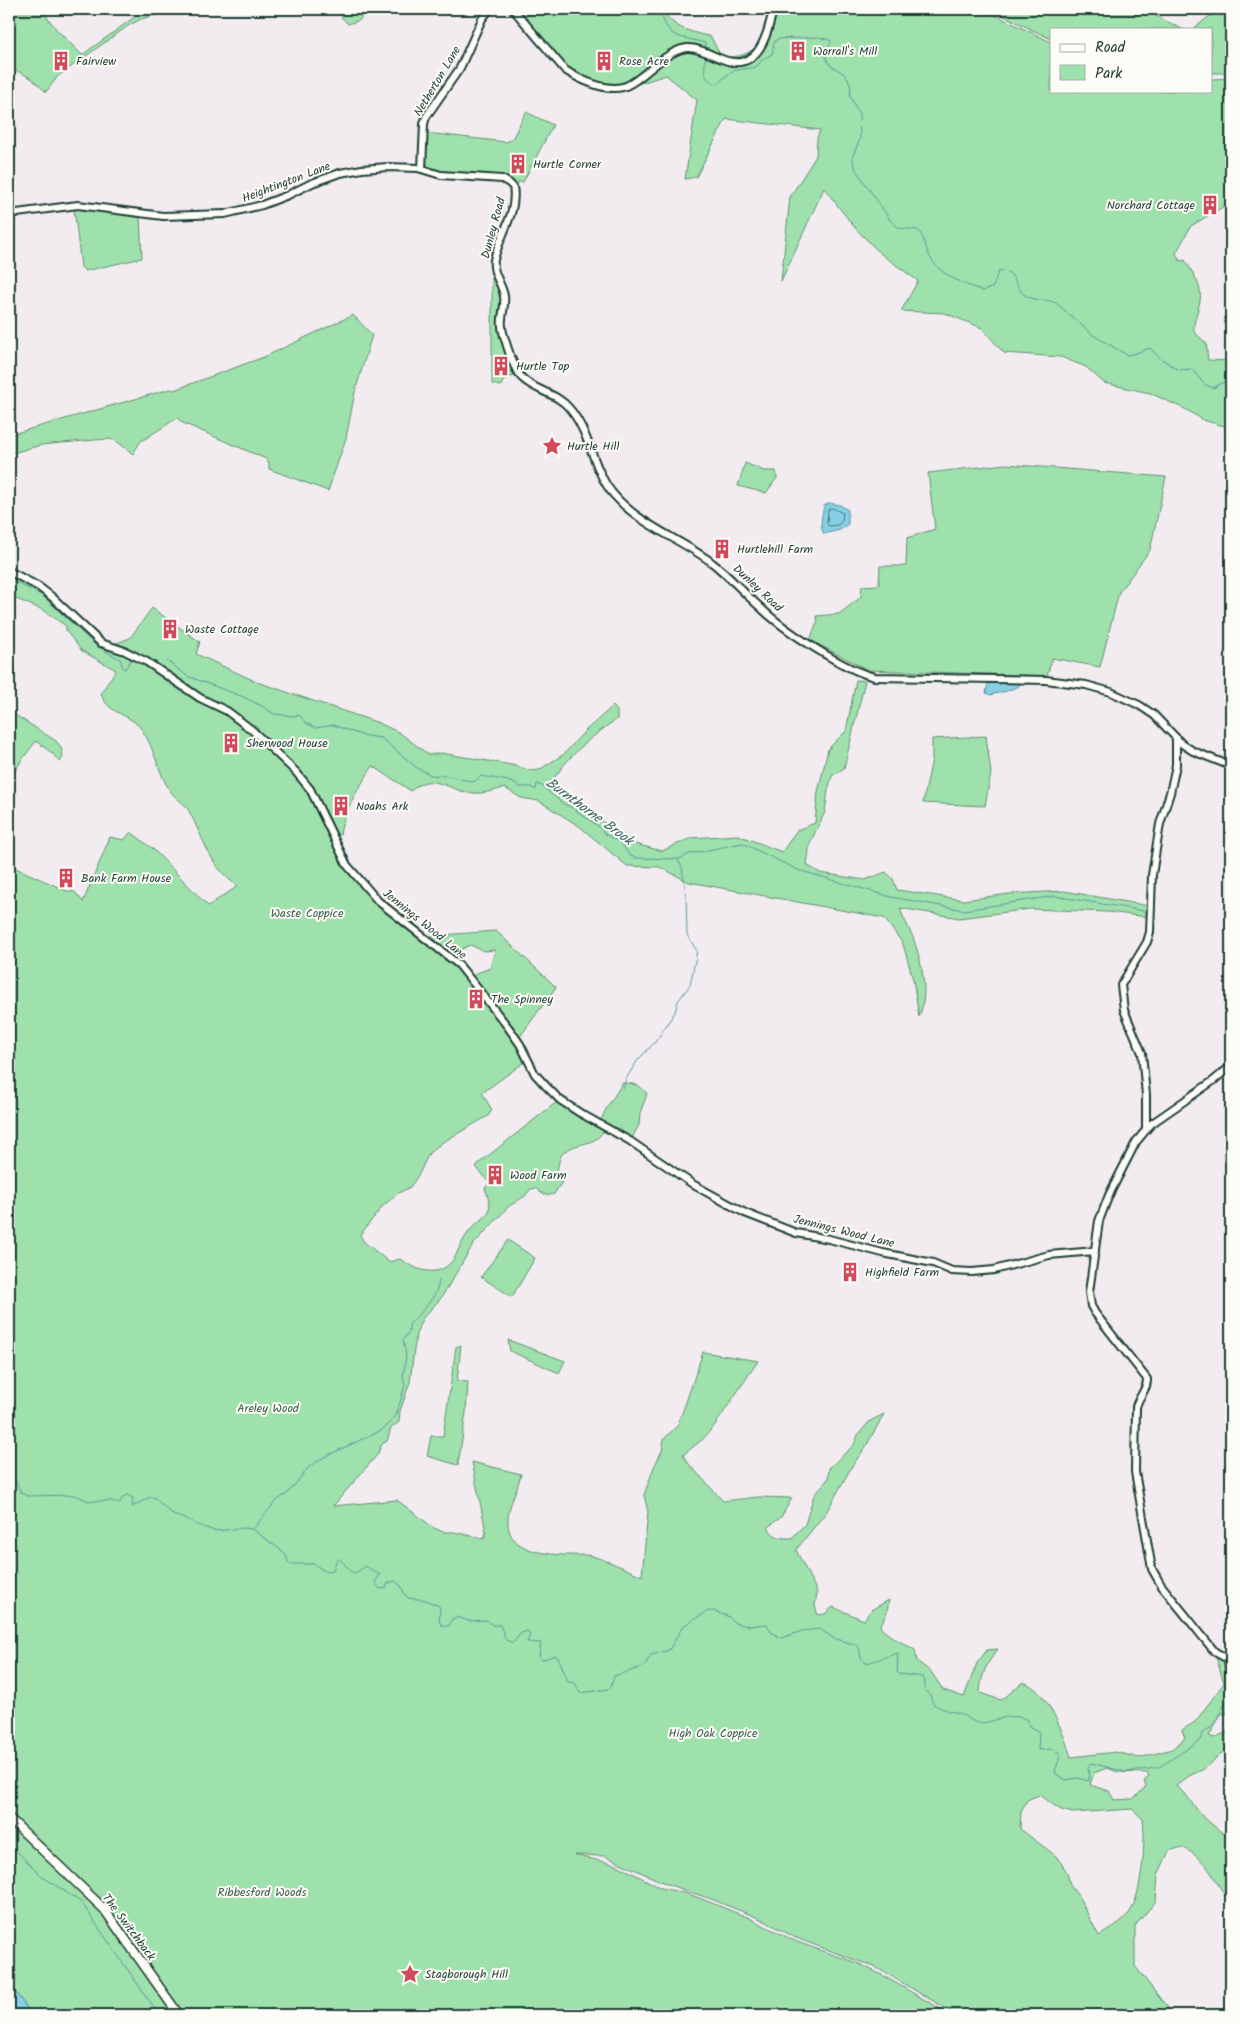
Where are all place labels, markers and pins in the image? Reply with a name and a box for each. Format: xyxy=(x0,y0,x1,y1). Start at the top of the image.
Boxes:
building icon: Worrall's Mill xyxy=(787,40,809,62)
place label: Worrall's Mill xyxy=(813,42,877,61)
building icon: Fairview xyxy=(50,50,72,72)
building icon: Rose Acre xyxy=(593,50,615,72)
place label: Fairview xyxy=(76,52,117,71)
place label: Rose Acre xyxy=(619,52,669,71)
building icon: Hurtle Corner xyxy=(507,153,529,175)
place label: Hurtle Corner xyxy=(533,155,602,174)
building icon: Norchard Cottage xyxy=(1199,194,1221,216)
place label: Norchard Cottage xyxy=(1107,196,1196,215)
building icon: Hurtle Top xyxy=(490,355,512,377)
place label: Hurtle Top xyxy=(516,357,569,376)
place icon: Hurtle Hill xyxy=(541,435,563,457)
place label: Hurtle Hill xyxy=(567,437,619,456)
building icon: Hurtlehill Farm xyxy=(711,538,733,560)
place label: Hurtlehill Farm xyxy=(737,540,814,559)
building icon: Waste Cottage xyxy=(159,618,181,640)
place label: Waste Cottage xyxy=(185,620,259,639)
building icon: Sherwood House xyxy=(220,732,242,754)
place label: Sherwood House xyxy=(246,734,328,753)
building icon: Noahs Ark xyxy=(330,795,352,817)
place label: Noahs Ark xyxy=(356,797,409,816)
building icon: Bank Farm House xyxy=(55,867,77,889)
place label: Bank Farm House xyxy=(81,869,172,888)
building icon: The Spinney xyxy=(465,988,487,1010)
place label: The Spinney xyxy=(491,990,553,1009)
building icon: Wood Farm xyxy=(484,1164,506,1186)
place label: Wood Farm xyxy=(510,1166,567,1185)
building icon: Highfield Farm xyxy=(839,1261,861,1283)
place label: Highfield Farm xyxy=(865,1263,939,1282)
place icon: Stagborough Hill xyxy=(399,1963,421,1985)
place label: Stagborough Hill xyxy=(425,1965,508,1984)

